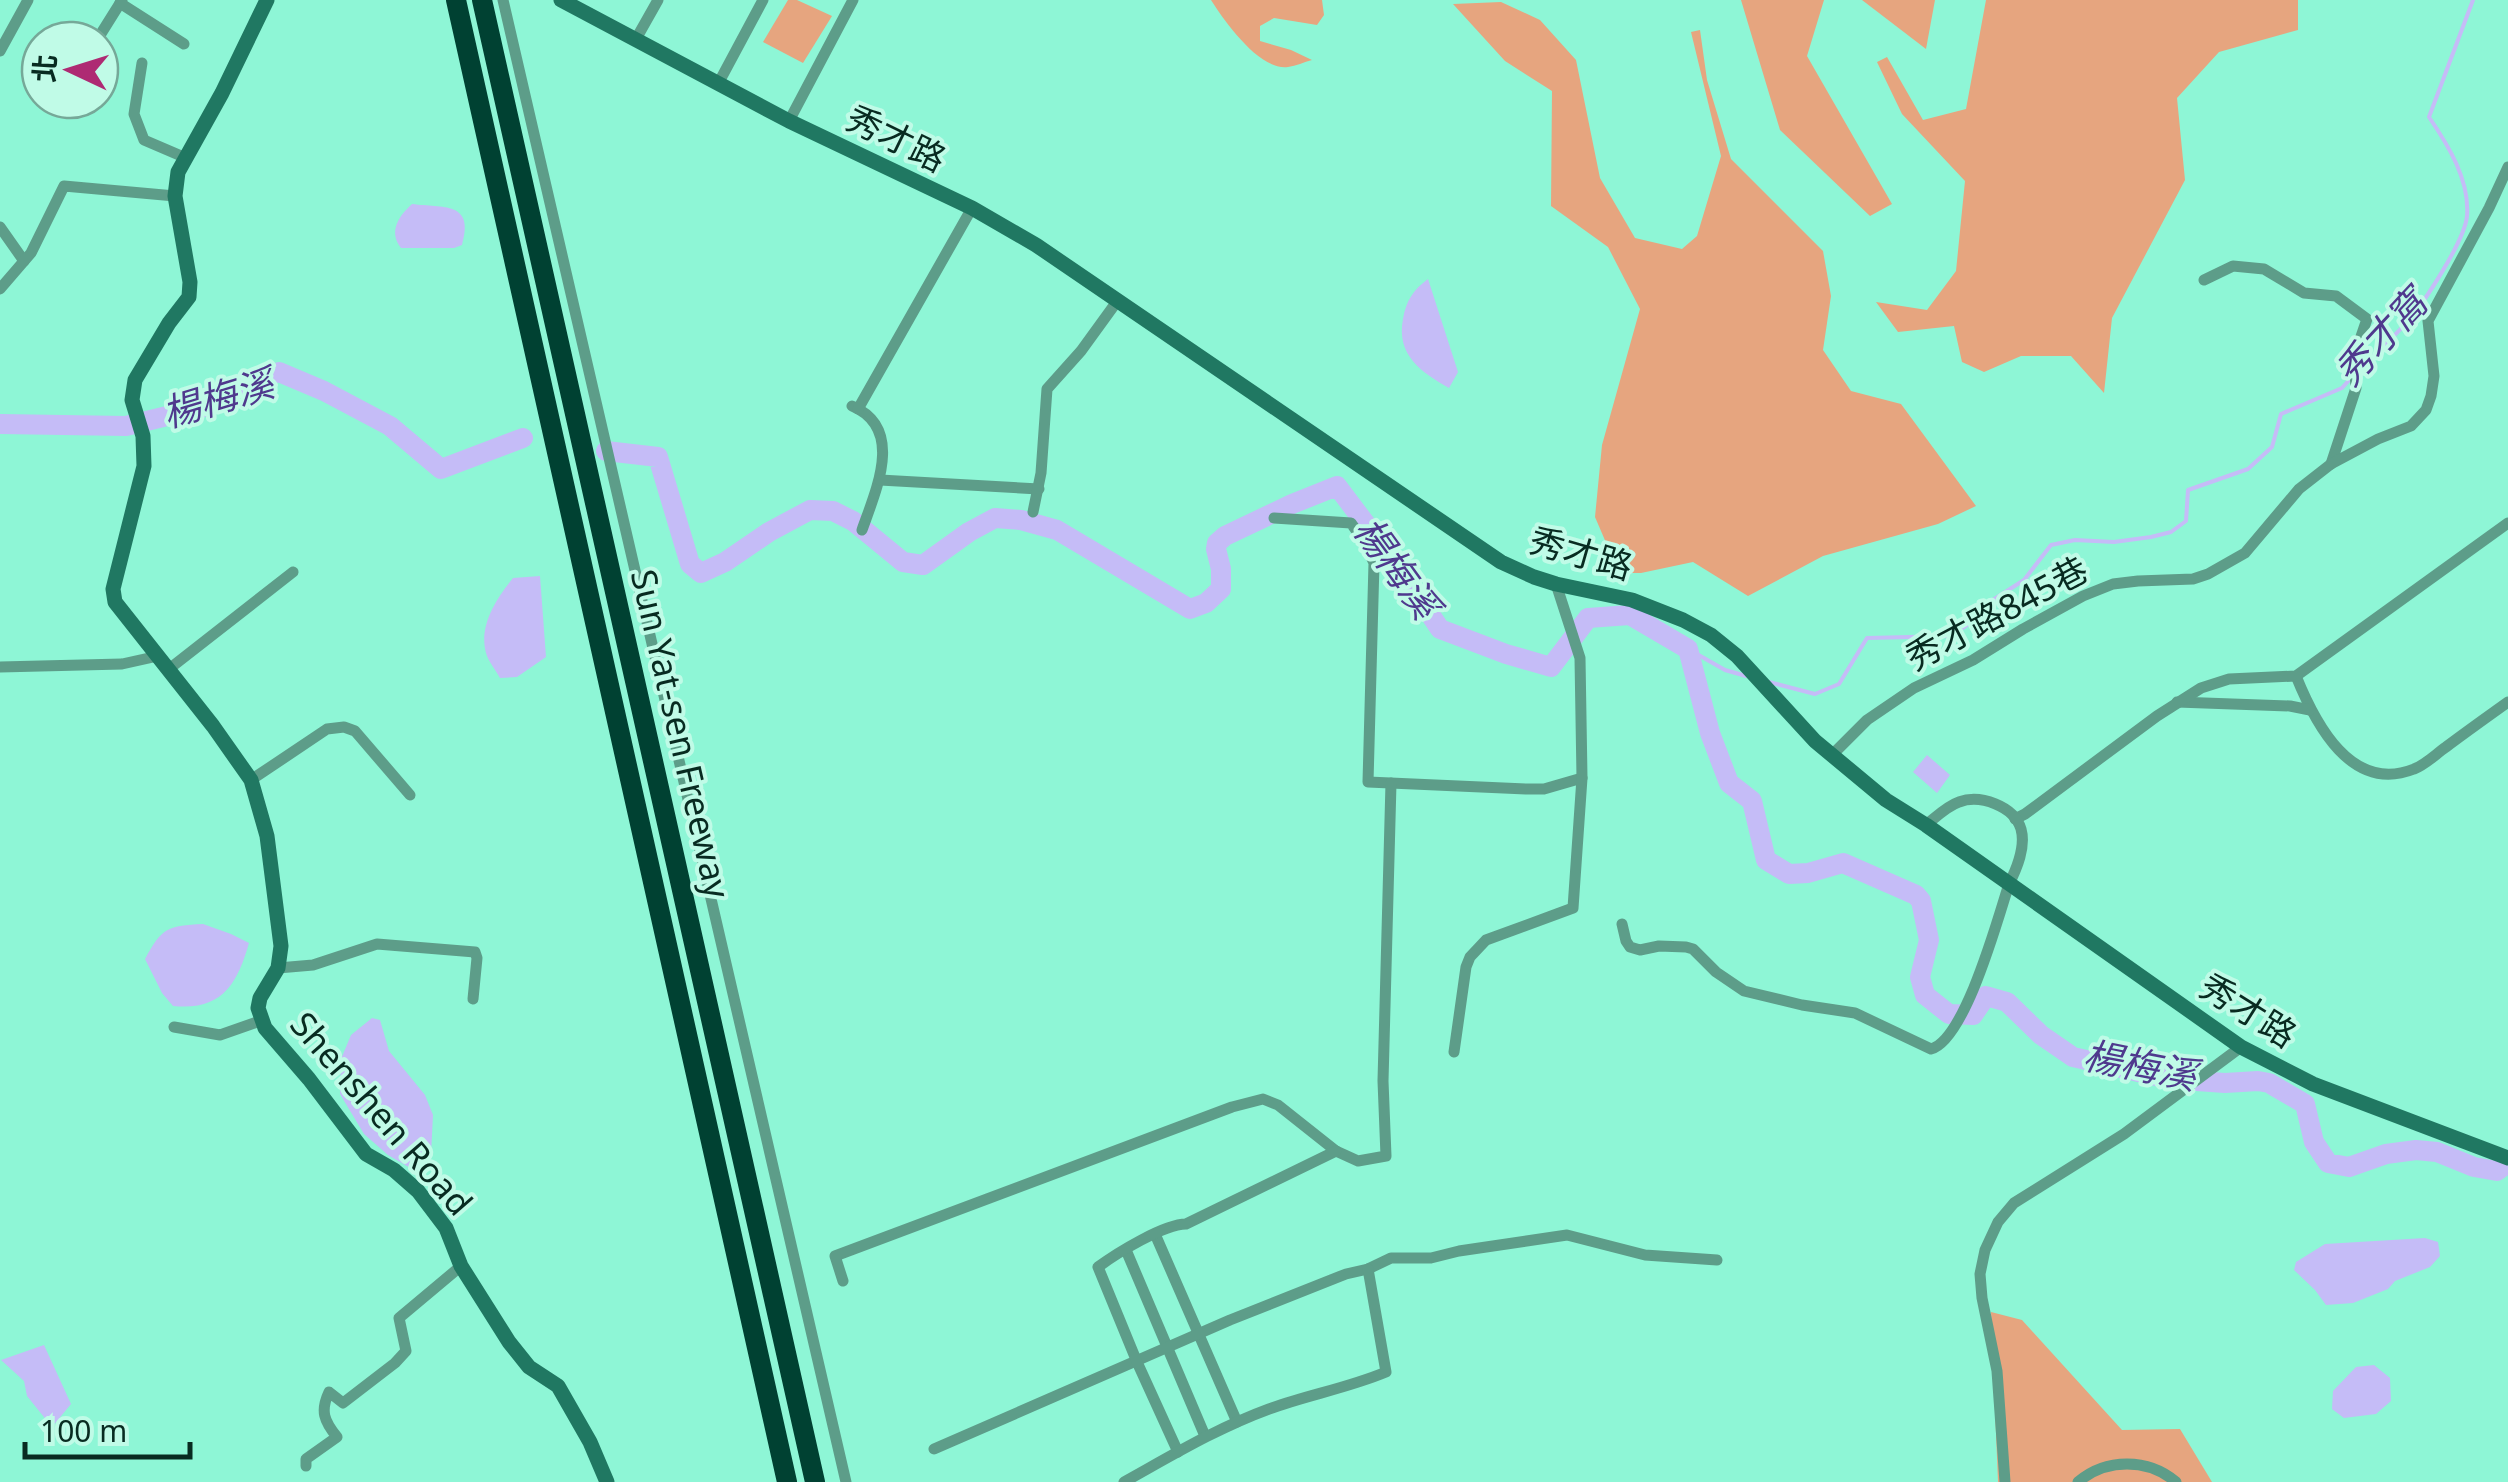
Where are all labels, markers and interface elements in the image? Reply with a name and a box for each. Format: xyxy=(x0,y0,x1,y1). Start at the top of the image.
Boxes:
north arrow xyxy=(20,20,120,120)
text: 北 xyxy=(24,53,64,83)
street label: 秀才路 xyxy=(839,94,954,182)
water label: 秀才窩 xyxy=(2322,274,2441,396)
water label: 楊梅溪 xyxy=(155,354,284,439)
water label: 楊梅溪 xyxy=(1343,505,1455,632)
street label: 秀才路 xyxy=(1524,515,1638,590)
street label: 秀才路845巷 xyxy=(1897,545,2096,680)
street label: Sun Yat-sen Freeway xyxy=(621,565,742,903)
street label: 秀才路 xyxy=(2192,962,2306,1057)
street label: Shenshen Road xyxy=(281,1001,484,1225)
water label: 楊梅溪 xyxy=(2079,1028,2206,1101)
scale bar xyxy=(25,1397,190,1459)
text: 100 m xyxy=(40,1410,127,1451)

